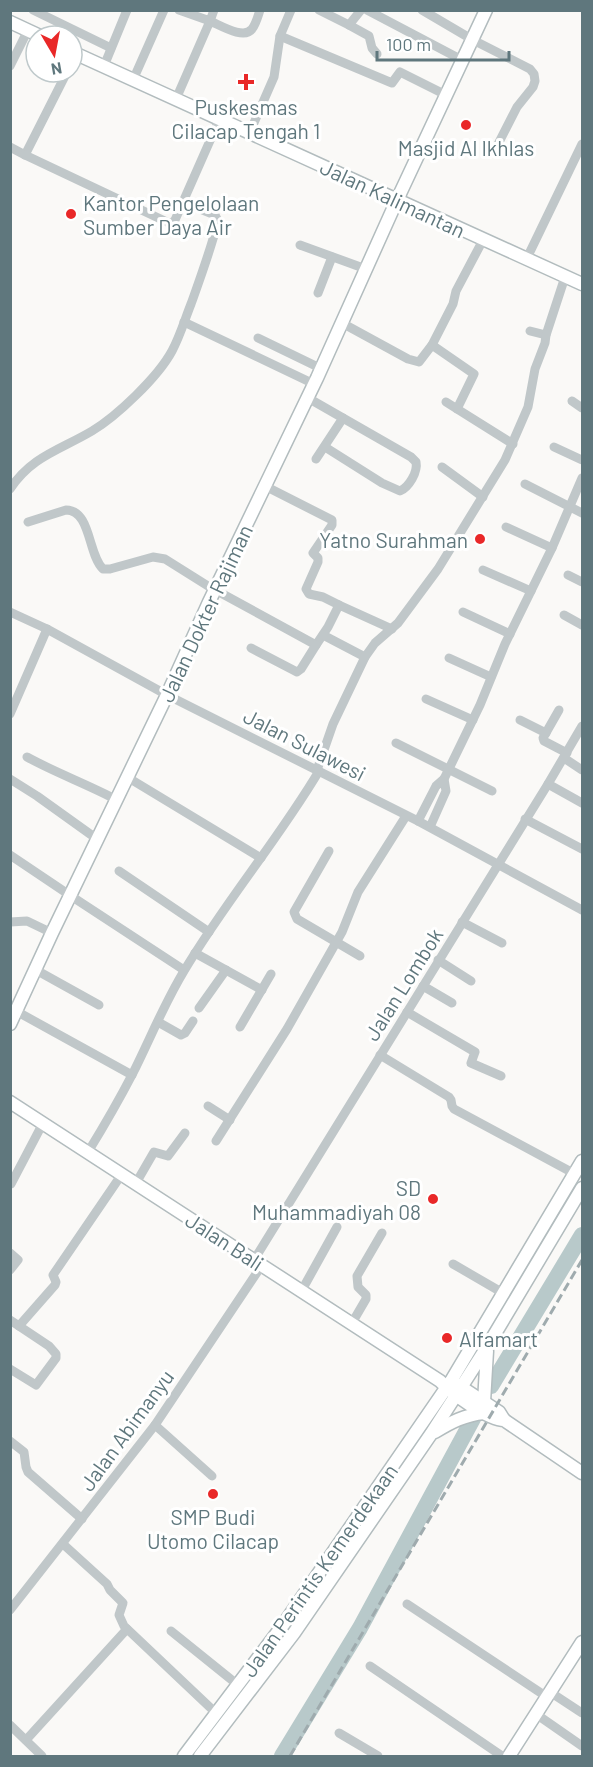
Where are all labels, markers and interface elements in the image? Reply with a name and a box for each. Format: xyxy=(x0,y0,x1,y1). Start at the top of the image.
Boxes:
north arrow xyxy=(24,24,84,84)
scale bar xyxy=(377,24,509,62)
text: 100 m xyxy=(386,33,431,55)
text: N xyxy=(50,59,64,80)
marker: Puskesmas Cilacap Tengah 1 xyxy=(237,73,255,91)
place label: Puskesmas Cilacap Tengah 1 xyxy=(172,94,320,143)
marker: Masjid Al Ikhlas xyxy=(459,118,473,132)
place label: Masjid Al Ikhlas xyxy=(398,135,534,160)
street label: Jalan Kalimantan xyxy=(317,154,469,242)
place label: Kantor Pengelolaan Sumber Daya Air xyxy=(83,190,259,239)
marker: Kantor Pengelolaan Sumber Daya Air xyxy=(64,207,78,221)
street label: Jalan Dokter Rajiman xyxy=(153,520,257,706)
place label: Yatno Surahman xyxy=(319,527,468,552)
marker: Yatno Surahman xyxy=(473,532,487,546)
street label: Jalan Sulawesi xyxy=(240,702,370,786)
street label: Jalan Lombok xyxy=(359,923,447,1045)
place label: SD Muhammadiyah 08 xyxy=(252,1175,421,1224)
marker: SD Muhammadiyah 08 xyxy=(426,1192,440,1206)
street label: Jalan Bali xyxy=(181,1207,269,1275)
place label: Alfamart xyxy=(459,1326,538,1351)
marker: Alfamart xyxy=(440,1331,454,1345)
street label: Jalan Abimanyu xyxy=(74,1365,178,1495)
street label: Jalan Perintis Kemerdekaan xyxy=(236,1459,402,1681)
marker: SMP Budi Utomo Cilacap xyxy=(206,1487,220,1501)
place label: SMP Budi Utomo Cilacap xyxy=(147,1504,279,1553)

